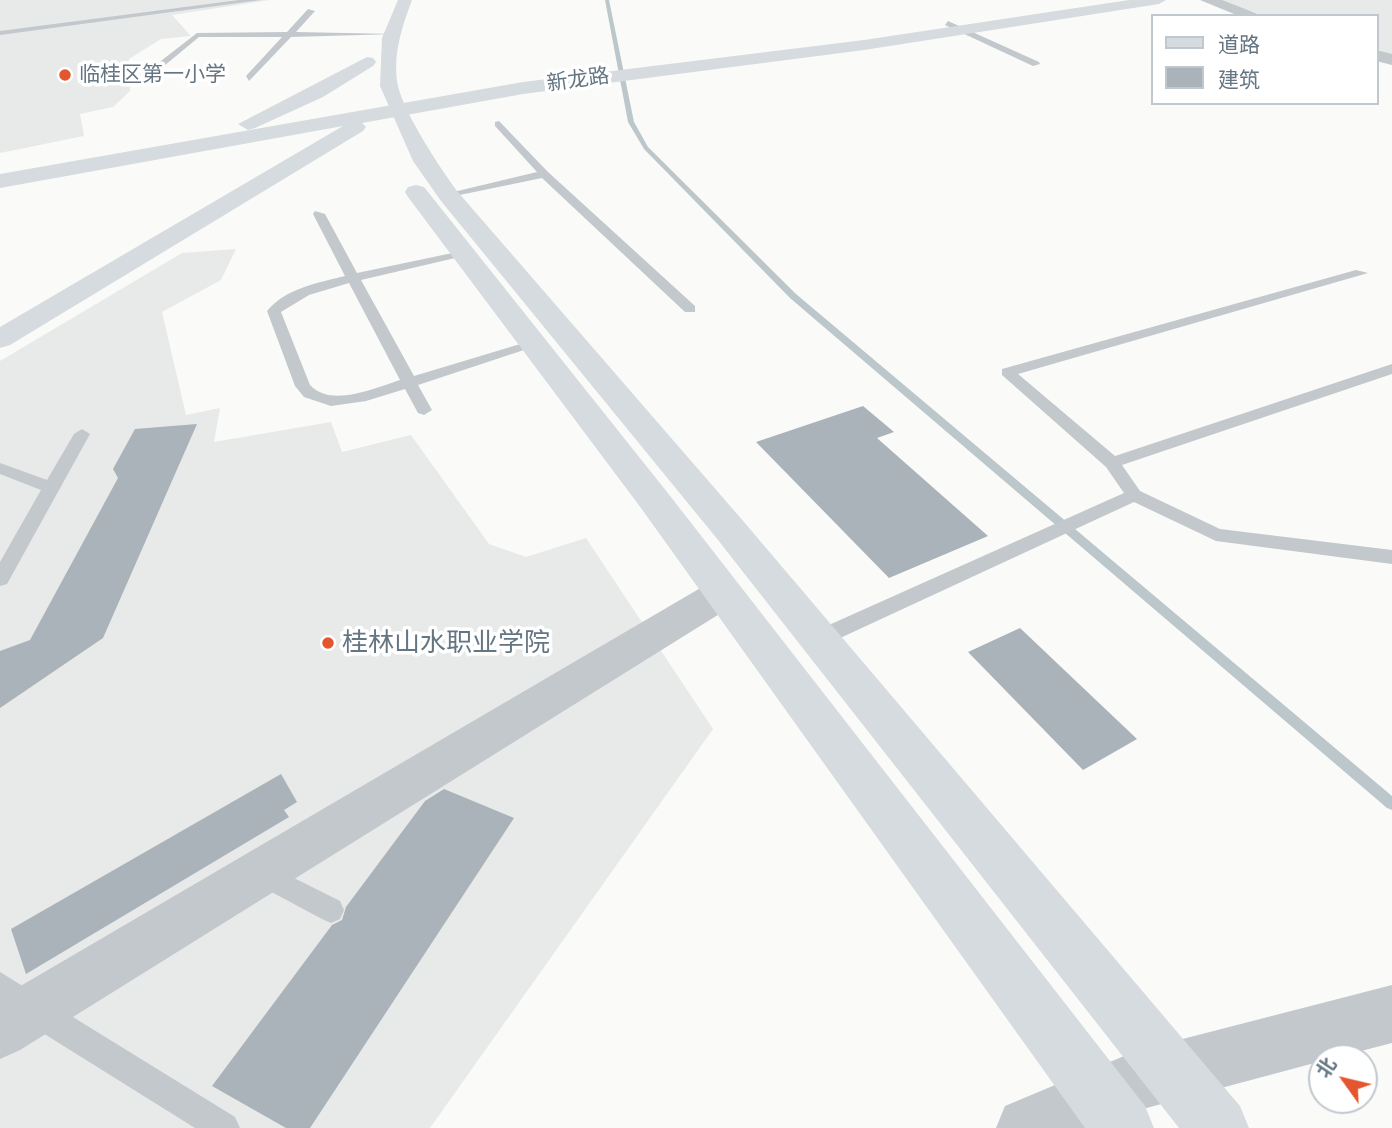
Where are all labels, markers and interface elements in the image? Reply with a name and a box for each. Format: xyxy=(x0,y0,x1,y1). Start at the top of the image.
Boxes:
legend xyxy=(1150,14,1378,105)
text: 道路 xyxy=(1218,35,1260,56)
place label: 临桂区第一小学 xyxy=(79,62,226,88)
street label: 新龙路 xyxy=(545,63,611,97)
marker: 临桂区第一小学 xyxy=(57,67,73,83)
text: 建筑 xyxy=(1218,70,1260,91)
place label: 桂林山水职业学院 xyxy=(342,627,550,659)
marker: 桂林山水职业学院 xyxy=(320,635,336,651)
north arrow xyxy=(1308,1044,1378,1114)
text: 北 xyxy=(1314,1055,1340,1081)

